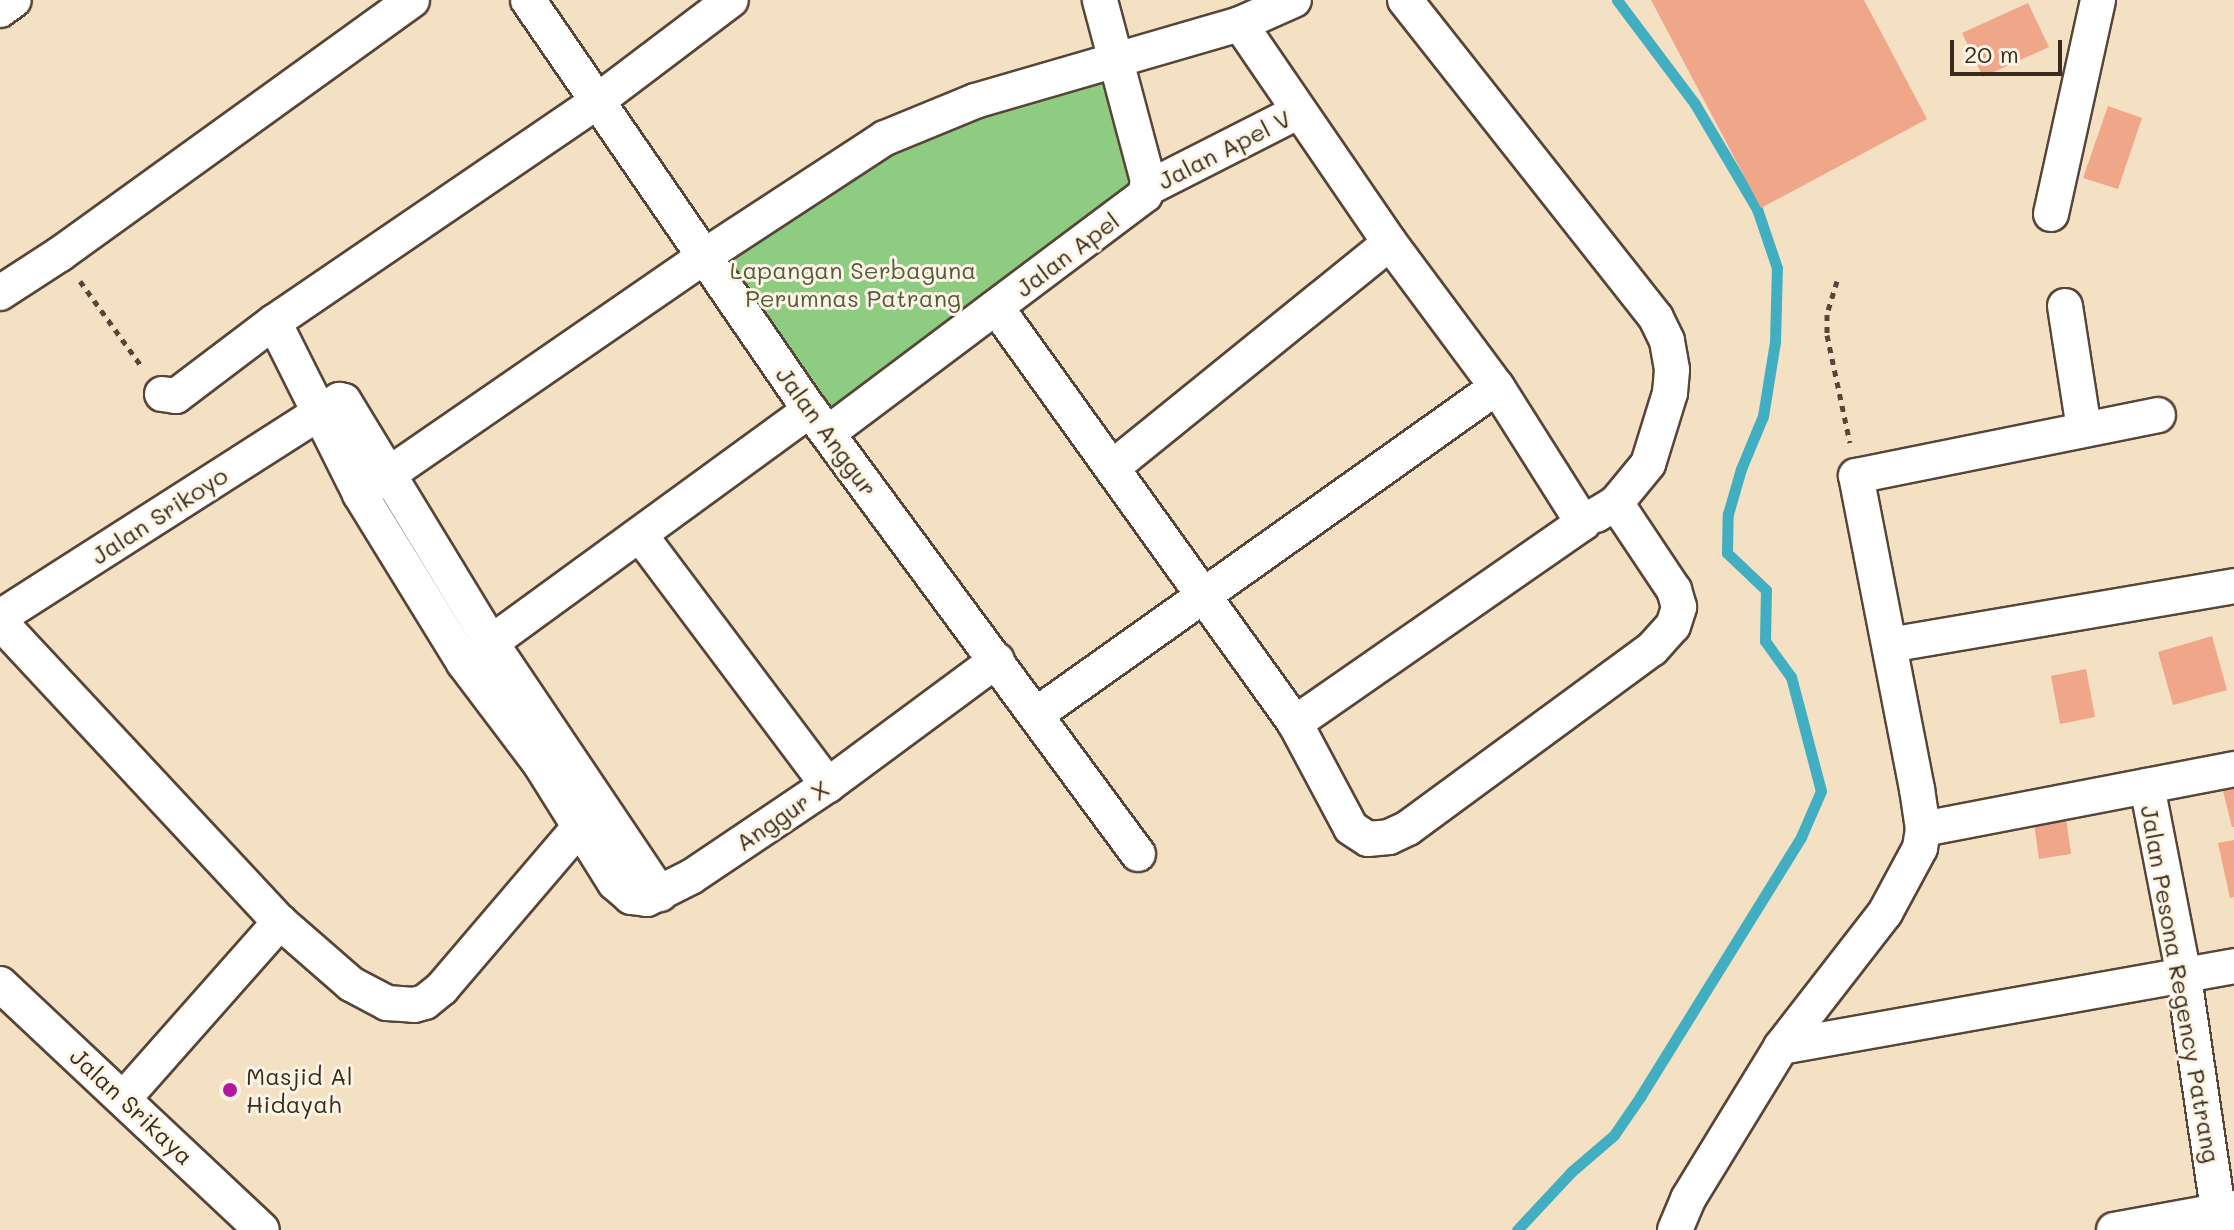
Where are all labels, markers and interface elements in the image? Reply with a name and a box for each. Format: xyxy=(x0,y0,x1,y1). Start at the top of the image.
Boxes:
scale bar xyxy=(1954,24,2066,74)
text: 20 m xyxy=(1964,38,2019,69)
street label: Jalan Apel V xyxy=(1153,103,1295,195)
street label: Jalan Apel xyxy=(1009,206,1125,302)
park label: Lapangan Serbaguna Perumnas Patrang xyxy=(730,256,976,312)
street label: Jalan Anggur xyxy=(770,361,884,501)
street label: Jalan Srikoyo xyxy=(85,460,233,570)
street label: Anggur X xyxy=(730,773,834,857)
street label: Jalan Pesona Regency Patrang xyxy=(2135,803,2227,1165)
street label: Jalan Srikaya xyxy=(64,1042,200,1170)
place label: Masjid Al Hidayah xyxy=(246,1062,353,1118)
marker: Masjid Al Hidayah xyxy=(221,1081,239,1099)

